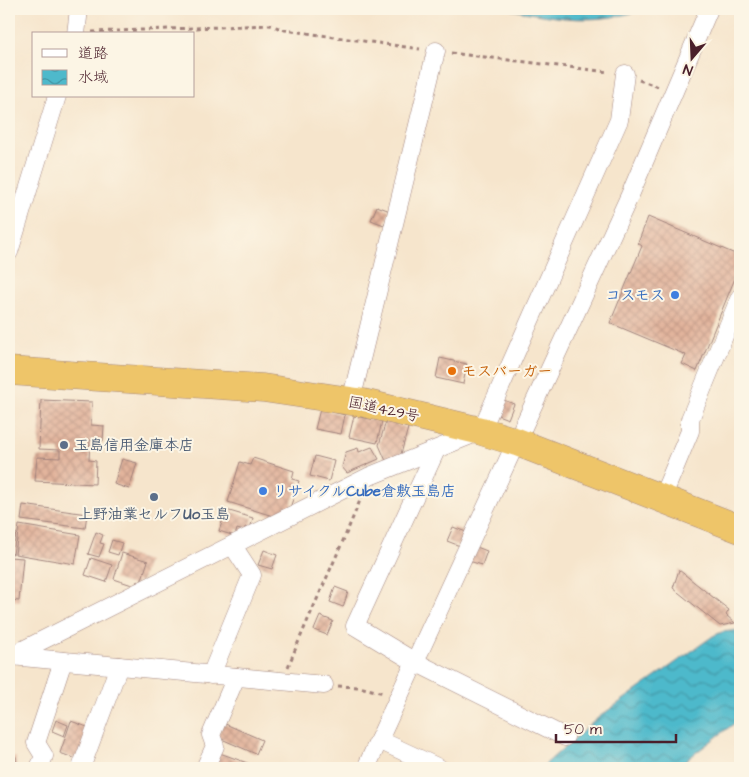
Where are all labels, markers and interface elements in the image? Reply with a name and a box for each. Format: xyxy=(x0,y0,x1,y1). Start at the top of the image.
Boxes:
legend xyxy=(32,32,195,98)
north arrow xyxy=(666,32,716,82)
text: 道路 xyxy=(78,43,108,64)
text: N xyxy=(680,58,696,80)
text: 水域 xyxy=(78,67,108,88)
place label: コスモス xyxy=(606,285,665,306)
marker: コスモス xyxy=(669,289,681,301)
place label: モスバーガー xyxy=(462,361,552,382)
marker: モスバーガー xyxy=(446,365,458,377)
street label: 国道429号 xyxy=(346,392,421,427)
place label: 玉島信用金庫本店 xyxy=(74,435,194,456)
marker: 玉島信用金庫本店 xyxy=(58,439,70,451)
place label: リサイクルCube倉敷玉島店 xyxy=(273,481,456,502)
marker: リサイクルCube倉敷玉島店 xyxy=(257,485,269,497)
marker: 上野油業セルフUo玉島 xyxy=(148,491,160,503)
place label: 上野油業セルフUo玉島 xyxy=(78,504,230,525)
scale bar xyxy=(556,712,676,744)
text: 50 m xyxy=(564,719,602,740)

